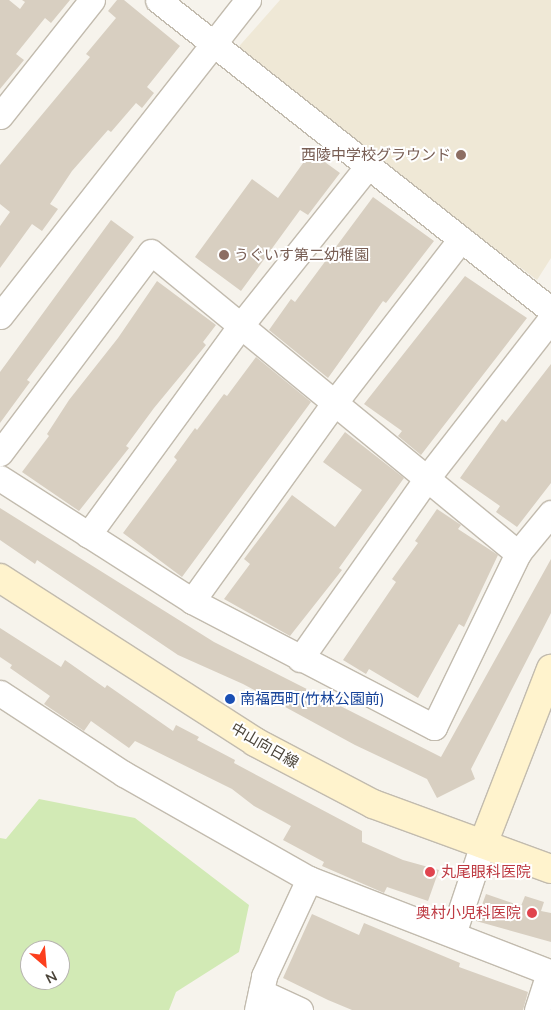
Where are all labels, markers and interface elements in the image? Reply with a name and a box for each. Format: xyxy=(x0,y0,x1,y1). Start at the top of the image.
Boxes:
place label: 西陵中学校グラウンド xyxy=(301,146,451,164)
marker: 西陵中学校グラウンド xyxy=(455,149,467,161)
place label: うぐいす第二幼稚園 xyxy=(234,246,369,264)
marker: うぐいす第二幼稚園 xyxy=(218,249,230,261)
place label: 南福西町(竹林公園前) xyxy=(240,690,385,708)
marker: 南福西町(竹林公園前) xyxy=(224,693,236,705)
street label: 中山向日線 xyxy=(228,718,302,772)
place label: 丸尾眼科医院 xyxy=(441,863,531,881)
marker: 丸尾眼科医院 xyxy=(423,865,437,879)
place label: 奥村小児科医院 xyxy=(416,904,521,922)
marker: 奥村小児科医院 xyxy=(525,906,539,920)
north arrow xyxy=(20,940,70,990)
text: N xyxy=(43,967,60,988)

